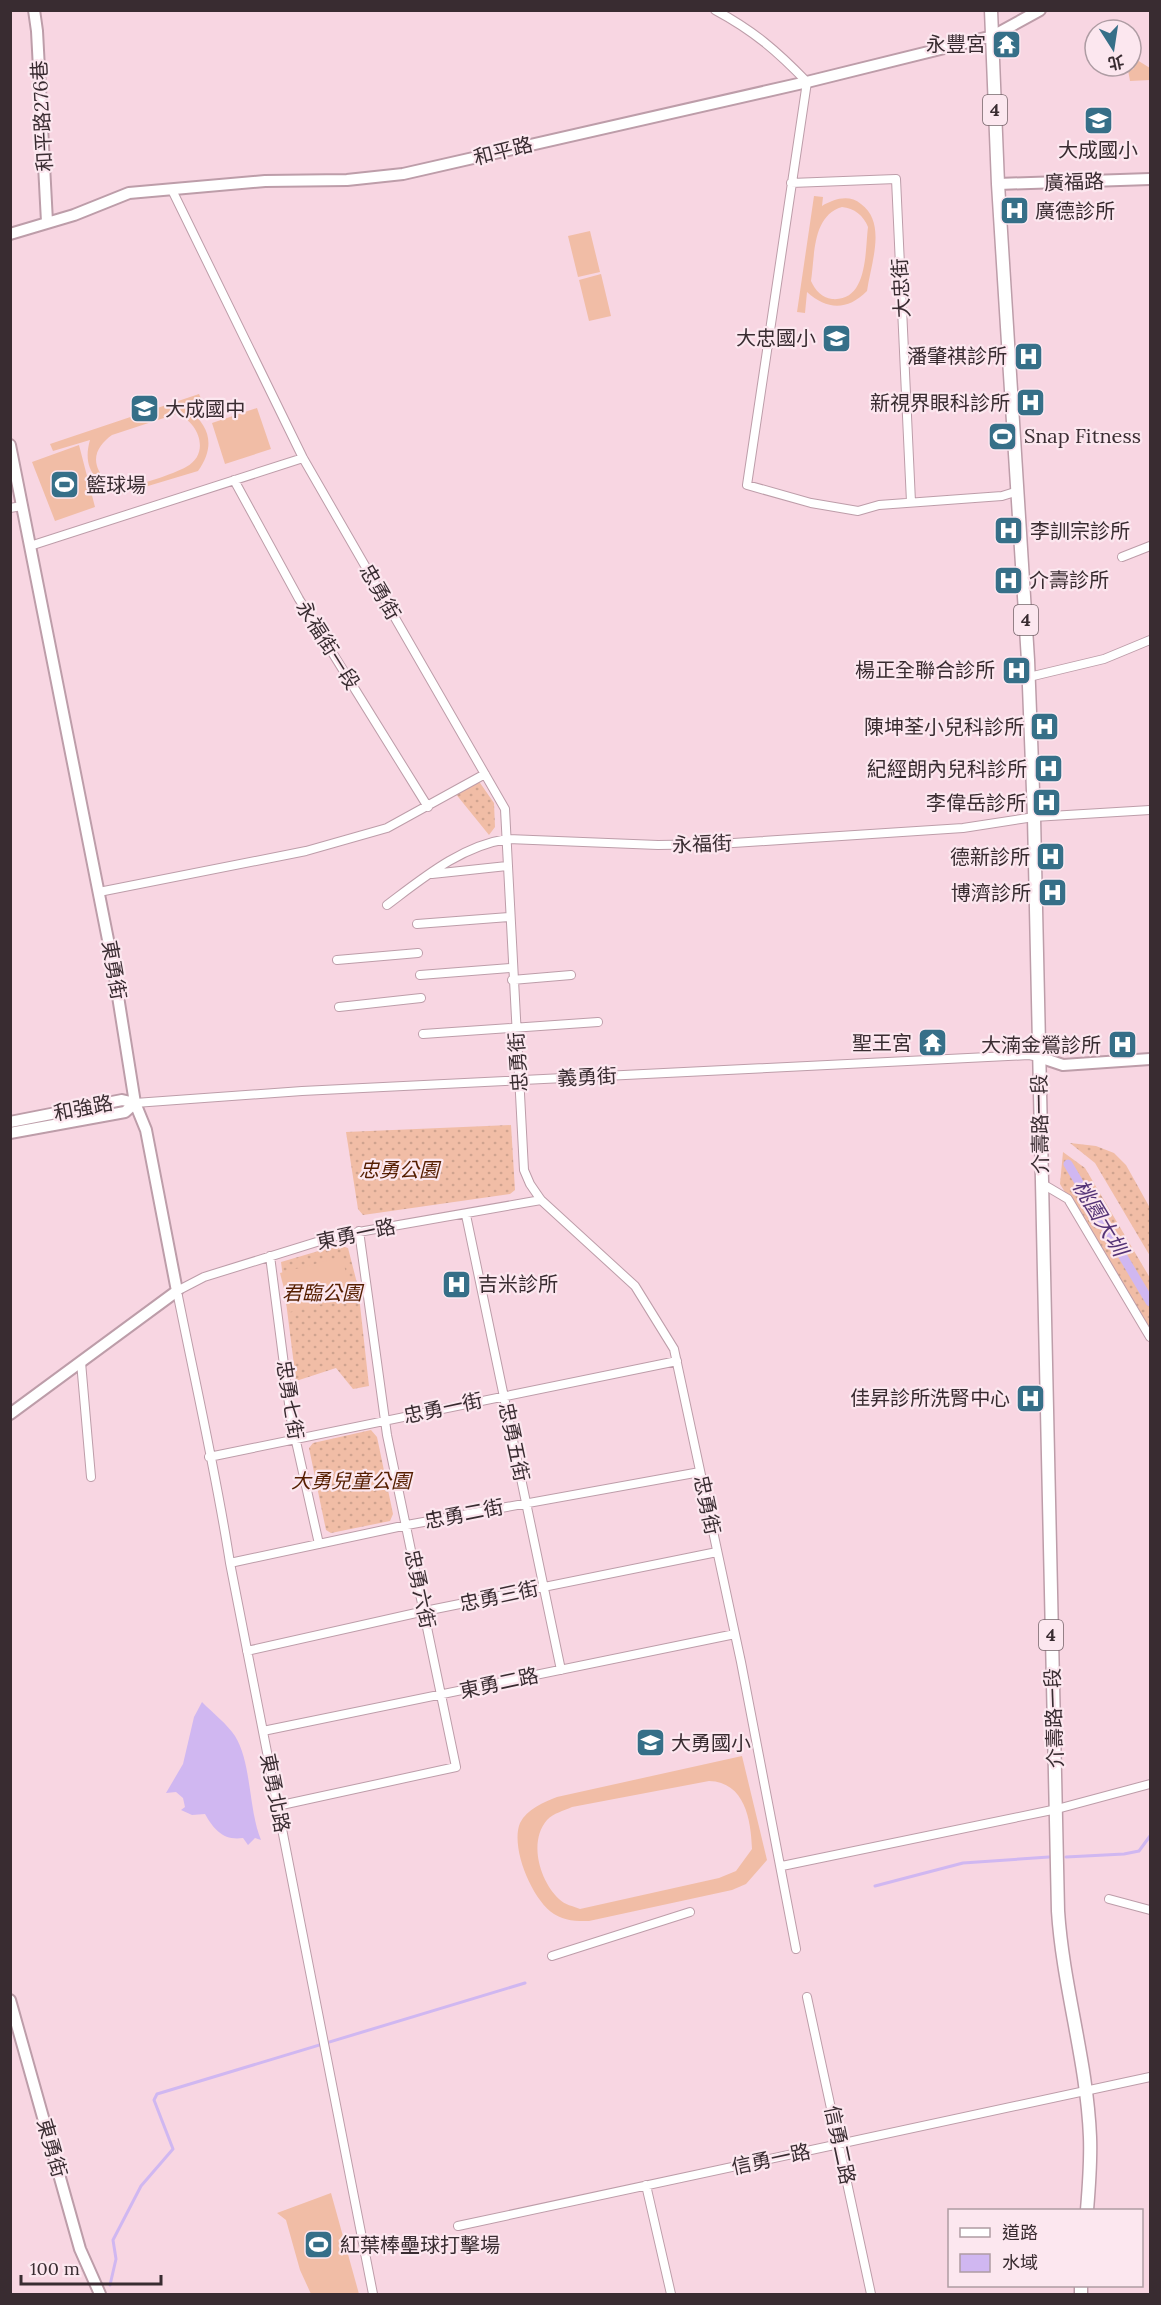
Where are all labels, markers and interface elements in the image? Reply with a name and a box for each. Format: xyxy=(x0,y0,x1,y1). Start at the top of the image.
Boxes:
north arrow xyxy=(1083,18,1143,78)
temple icon: 永豐宮 xyxy=(991,28,1023,60)
place label: 永豐宮 xyxy=(926,31,986,56)
text: 北 xyxy=(1106,51,1126,74)
street label: 和平路276巷 xyxy=(26,60,57,172)
road number: 4 xyxy=(983,95,1007,125)
school or university icon: 大成國小 xyxy=(1082,104,1114,136)
street label: 和平路 xyxy=(471,131,535,170)
place label: 大成國小 xyxy=(1058,137,1138,162)
street label: 廣福路 xyxy=(1044,168,1104,195)
hospital icon: 廣德診所 xyxy=(998,195,1030,227)
place label: 廣德診所 xyxy=(1035,198,1115,223)
street label: 大忠街 xyxy=(886,257,915,319)
school or university icon: 大忠國小 xyxy=(821,322,853,354)
place label: 大忠國小 xyxy=(736,325,816,350)
hospital icon: 潘肇祺診所 xyxy=(1012,340,1044,372)
place label: 潘肇祺診所 xyxy=(907,343,1007,368)
hospital icon: 新視界眼科診所 xyxy=(1015,387,1047,419)
place label: 新視界眼科診所 xyxy=(870,390,1010,415)
school or university icon: 大成國中 xyxy=(128,393,160,425)
place label: 大成國中 xyxy=(165,396,245,421)
sports icon: Snap Fitness xyxy=(987,420,1019,452)
place label: Snap Fitness xyxy=(1024,423,1141,448)
sports icon: 籃球場 xyxy=(49,469,81,501)
place label: 籃球場 xyxy=(86,472,146,497)
hospital icon: 李訓宗診所 xyxy=(993,515,1025,547)
place label: 李訓宗診所 xyxy=(1030,518,1130,543)
street label: 忠勇街 xyxy=(355,560,406,624)
hospital icon: 介壽診所 xyxy=(992,564,1024,596)
place label: 介壽診所 xyxy=(1029,567,1109,592)
street label: 永福街一段 xyxy=(291,596,366,694)
road number: 4 xyxy=(1014,605,1038,635)
hospital icon: 楊正全聯合診所 xyxy=(1000,654,1032,686)
place label: 楊正全聯合診所 xyxy=(855,657,995,682)
hospital icon: 陳坤荃小兒科診所 xyxy=(1029,711,1061,743)
place label: 陳坤荃小兒科診所 xyxy=(864,714,1024,739)
hospital icon: 紀經朗內兒科診所 xyxy=(1032,753,1064,785)
place label: 紀經朗內兒科診所 xyxy=(867,756,1027,781)
hospital icon: 李偉岳診所 xyxy=(1031,787,1063,819)
place label: 李偉岳診所 xyxy=(926,790,1026,815)
street label: 永福街 xyxy=(672,830,732,857)
hospital icon: 德新診所 xyxy=(1035,841,1067,873)
place label: 德新診所 xyxy=(950,844,1030,869)
hospital icon: 博濟診所 xyxy=(1036,877,1068,909)
place label: 博濟診所 xyxy=(951,880,1031,905)
street label: 東勇街 xyxy=(97,938,132,1002)
temple icon: 聖王宮 xyxy=(917,1027,949,1059)
hospital icon: 大湳金鶯診所 xyxy=(1106,1029,1138,1061)
place label: 聖王宮 xyxy=(852,1030,912,1055)
street label: 忠勇街 xyxy=(503,1031,532,1093)
place label: 大湳金鶯診所 xyxy=(981,1032,1101,1057)
street label: 義勇街 xyxy=(556,1062,618,1091)
street label: 介壽路一段 xyxy=(1026,1074,1053,1174)
street label: 和強路 xyxy=(51,1090,115,1126)
park label: 忠勇公園 xyxy=(359,1157,442,1182)
water label: 桃園大圳 xyxy=(1067,1175,1135,1263)
street label: 東勇一路 xyxy=(314,1213,398,1254)
hospital icon: 吉米診所 xyxy=(441,1268,473,1300)
place label: 吉米診所 xyxy=(478,1271,558,1296)
park label: 君臨公園 xyxy=(282,1280,365,1305)
street label: 忠勇七街 xyxy=(272,1358,309,1441)
hospital icon: 佳昇診所洗腎中心 xyxy=(1015,1382,1047,1414)
place label: 佳昇診所洗腎中心 xyxy=(850,1385,1010,1410)
street label: 忠勇一街 xyxy=(401,1387,485,1428)
street label: 忠勇五街 xyxy=(494,1400,535,1484)
park label: 大勇兒童公園 xyxy=(291,1468,414,1493)
street label: 忠勇街 xyxy=(689,1473,726,1537)
street label: 忠勇二街 xyxy=(422,1494,506,1533)
street label: 忠勇六街 xyxy=(400,1547,441,1631)
street label: 忠勇三街 xyxy=(457,1575,541,1616)
road number: 4 xyxy=(1039,1620,1063,1650)
street label: 東勇二路 xyxy=(457,1662,541,1703)
street label: 介壽路一段 xyxy=(1039,1668,1068,1768)
school or university icon: 大勇國小 xyxy=(634,1727,666,1759)
place label: 大勇國小 xyxy=(671,1730,751,1755)
street label: 東勇北路 xyxy=(256,1751,295,1835)
street label: 信勇二路 xyxy=(820,2103,861,2187)
street label: 東勇街 xyxy=(32,2116,73,2180)
street label: 信勇一路 xyxy=(729,2138,813,2179)
legend xyxy=(948,2209,1143,2287)
text: 道路 xyxy=(1002,2221,1038,2244)
sports icon: 紅葉棒壘球打擊場 xyxy=(303,2229,335,2261)
place label: 紅葉棒壘球打擊場 xyxy=(340,2232,500,2257)
scale bar xyxy=(21,2248,160,2286)
text: 水域 xyxy=(1002,2251,1038,2274)
text: 100 m xyxy=(30,2257,80,2280)

